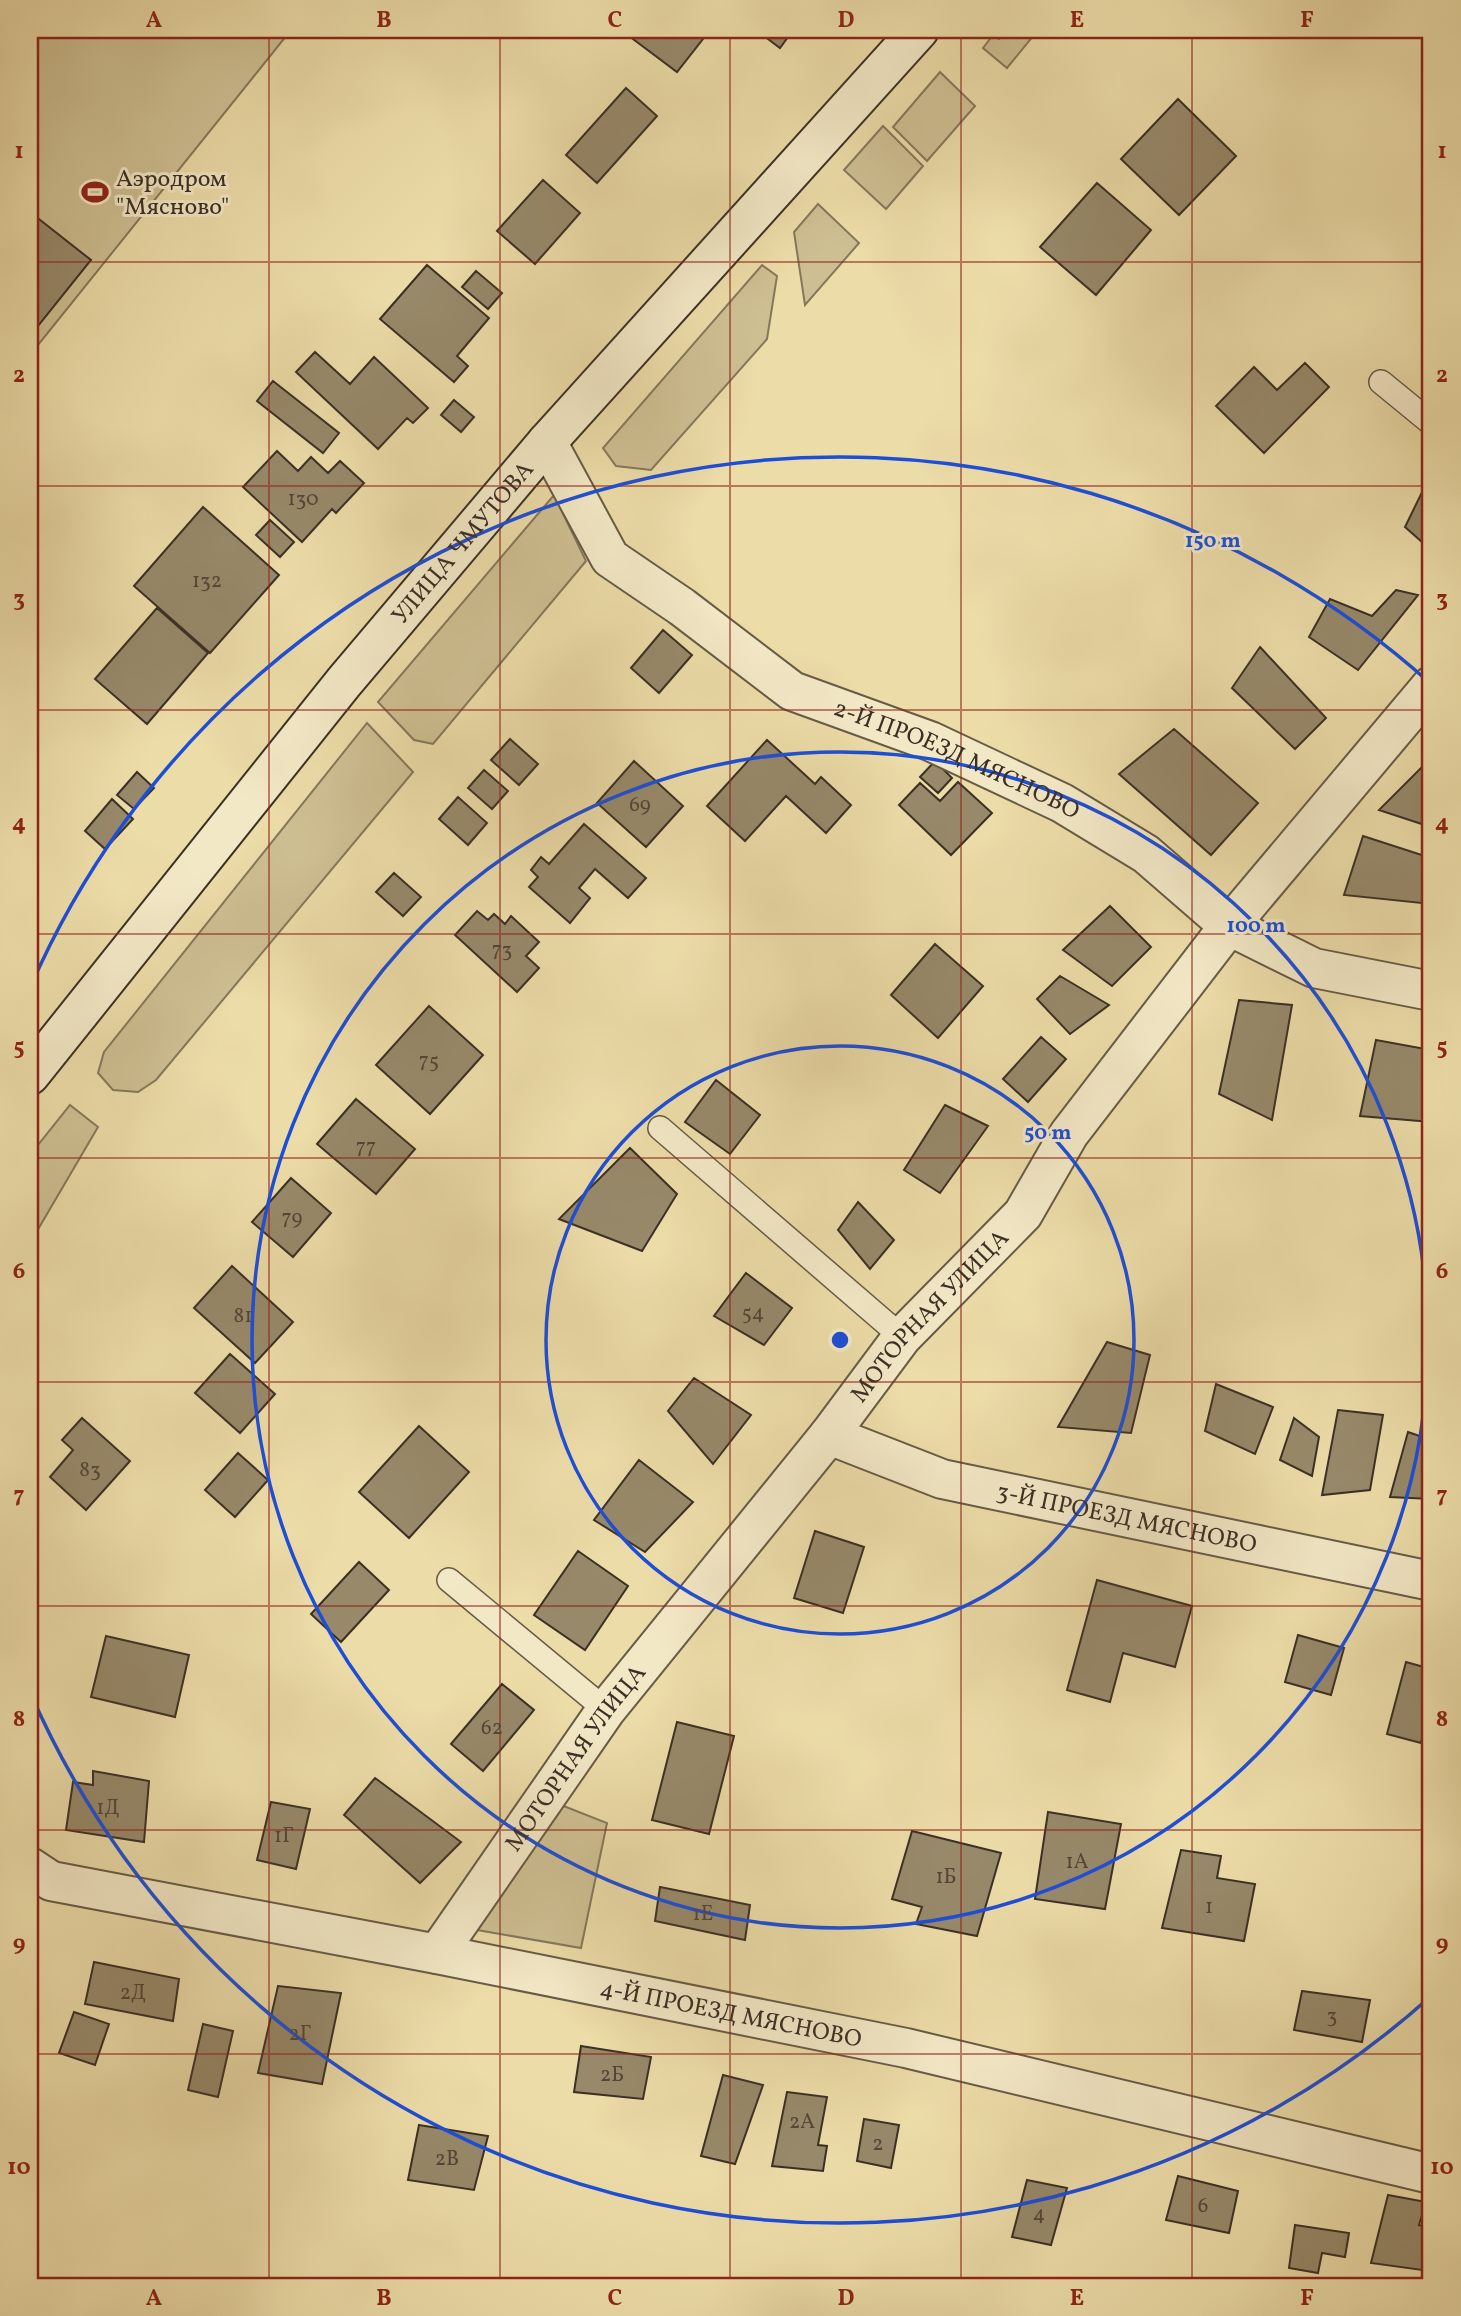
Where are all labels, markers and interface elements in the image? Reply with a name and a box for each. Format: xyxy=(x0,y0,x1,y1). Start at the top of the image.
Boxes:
text: A xyxy=(146,5,162,37)
text: B xyxy=(376,5,392,37)
text: C xyxy=(608,5,622,37)
text: D xyxy=(838,5,855,37)
text: E xyxy=(1070,5,1084,37)
text: F xyxy=(1300,5,1314,37)
text: 1 xyxy=(14,136,24,168)
text: 1 xyxy=(1437,136,1447,168)
place label: Аэродром "Мясново" xyxy=(116,163,229,225)
sports icon: Аэродром "Мясново" xyxy=(80,177,110,207)
text: 2 xyxy=(13,360,25,392)
text: 2 xyxy=(1436,360,1448,392)
street label: УЛИЦА ЧМУТОВА xyxy=(385,454,543,633)
house number: 130 xyxy=(287,485,319,514)
text: 150 m xyxy=(1185,527,1241,556)
house number: 132 xyxy=(192,567,222,596)
text: 3 xyxy=(13,584,25,616)
text: 3 xyxy=(1436,584,1448,616)
street label: 2-Й ПРОЕЗД МЯСНОВО xyxy=(829,692,1086,829)
house number: 69 xyxy=(629,791,651,820)
text: 4 xyxy=(12,808,26,840)
text: 4 xyxy=(1435,808,1449,840)
text: 100 m xyxy=(1226,912,1286,941)
house number: 73 xyxy=(492,936,512,965)
text: 5 xyxy=(13,1032,25,1064)
text: 5 xyxy=(1436,1032,1448,1064)
house number: 75 xyxy=(419,1047,439,1076)
text: 50 m xyxy=(1024,1119,1072,1148)
house number: 77 xyxy=(356,1133,376,1162)
house number: 79 xyxy=(282,1204,303,1233)
street label: МОТОРНАЯ УЛИЦА xyxy=(844,1223,1018,1411)
text: 6 xyxy=(13,1256,25,1288)
text: 6 xyxy=(1436,1256,1448,1288)
house number: 54 xyxy=(742,1299,764,1328)
house number: 81 xyxy=(234,1302,252,1331)
centre of rings xyxy=(828,1328,852,1352)
house number: 83 xyxy=(79,1456,101,1485)
street label: 3-Й ПРОЕЗД МЯСНОВО xyxy=(993,1476,1260,1563)
text: 7 xyxy=(14,1480,25,1512)
text: 7 xyxy=(1437,1480,1448,1512)
street label: МОТОРНАЯ УЛИЦА xyxy=(498,1658,655,1859)
text: 8 xyxy=(13,1704,25,1736)
text: 8 xyxy=(1436,1704,1448,1736)
house number: 62 xyxy=(481,1714,503,1743)
house number: 1Д xyxy=(96,1794,120,1823)
house number: 1Г xyxy=(274,1822,294,1851)
house number: 1А xyxy=(1066,1848,1089,1877)
house number: 1Б xyxy=(935,1863,957,1892)
house number: 1 xyxy=(1205,1893,1213,1922)
house number: 1Е xyxy=(693,1900,713,1929)
text: 9 xyxy=(13,1928,25,1960)
text: 9 xyxy=(1436,1928,1448,1960)
street label: 4-Й ПРОЕЗД МЯСНОВО xyxy=(597,1972,864,2058)
house number: 2Д xyxy=(120,1979,146,2008)
house number: 3 xyxy=(1327,2002,1337,2031)
house number: 2Г xyxy=(288,2020,312,2049)
house number: 2Б xyxy=(600,2061,624,2090)
house number: 2А xyxy=(789,2108,815,2137)
house number: 2 xyxy=(872,2130,884,2159)
house number: 2В xyxy=(435,2145,459,2174)
text: 10 xyxy=(7,2152,31,2184)
text: 10 xyxy=(1430,2152,1454,2184)
house number: 6 xyxy=(1198,2192,1208,2221)
house number: 4 xyxy=(1033,2200,1045,2229)
text: A xyxy=(146,2283,162,2315)
text: B xyxy=(376,2283,392,2315)
text: C xyxy=(608,2283,622,2315)
text: D xyxy=(838,2283,855,2315)
text: E xyxy=(1070,2283,1084,2315)
text: F xyxy=(1300,2283,1314,2315)

